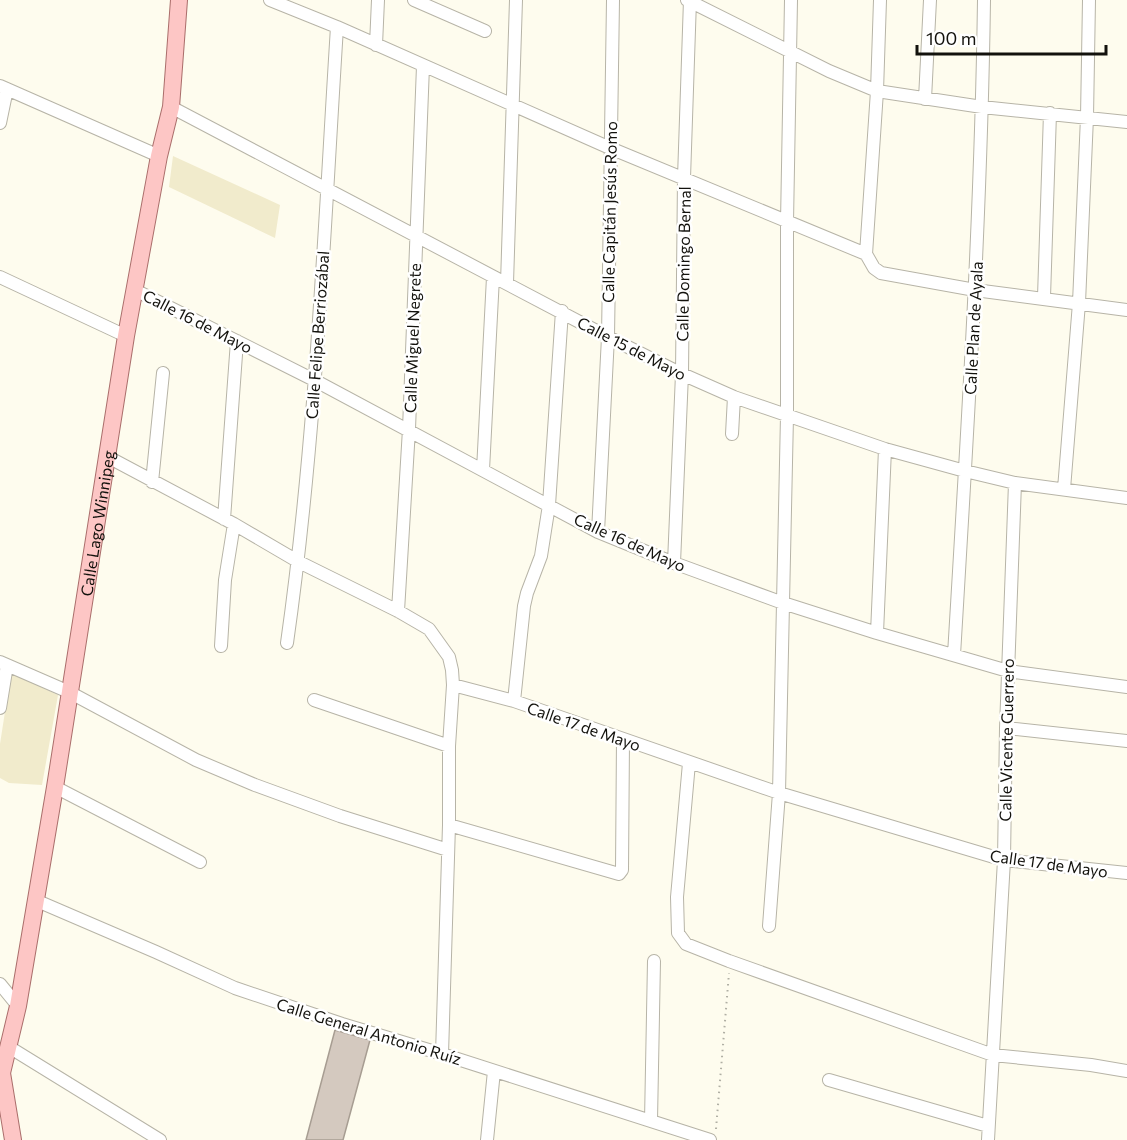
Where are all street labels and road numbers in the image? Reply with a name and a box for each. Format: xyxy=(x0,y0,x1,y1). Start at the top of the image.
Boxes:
street label: Calle Capitán Jesús Romo xyxy=(598,121,620,303)
street label: Calle Domingo Bernal xyxy=(672,186,694,342)
street label: Calle Felipe Berriozábal xyxy=(302,250,332,420)
street label: Calle Plan de Ayala xyxy=(960,261,986,395)
street label: Calle Miguel Negrete xyxy=(400,263,424,413)
street label: Calle 16 de Mayo xyxy=(140,285,256,357)
street label: Calle 15 de Mayo xyxy=(574,312,690,384)
street label: Calle Lago Winnipeg xyxy=(76,449,117,597)
street label: Calle 16 de Mayo xyxy=(571,509,689,575)
street label: Calle Vicente Guerrero xyxy=(995,658,1017,822)
street label: Calle 17 de Mayo xyxy=(525,698,643,754)
street label: Calle 17 de Mayo xyxy=(989,845,1109,881)
street label: Calle General Antonio Ruíz xyxy=(274,994,464,1068)

